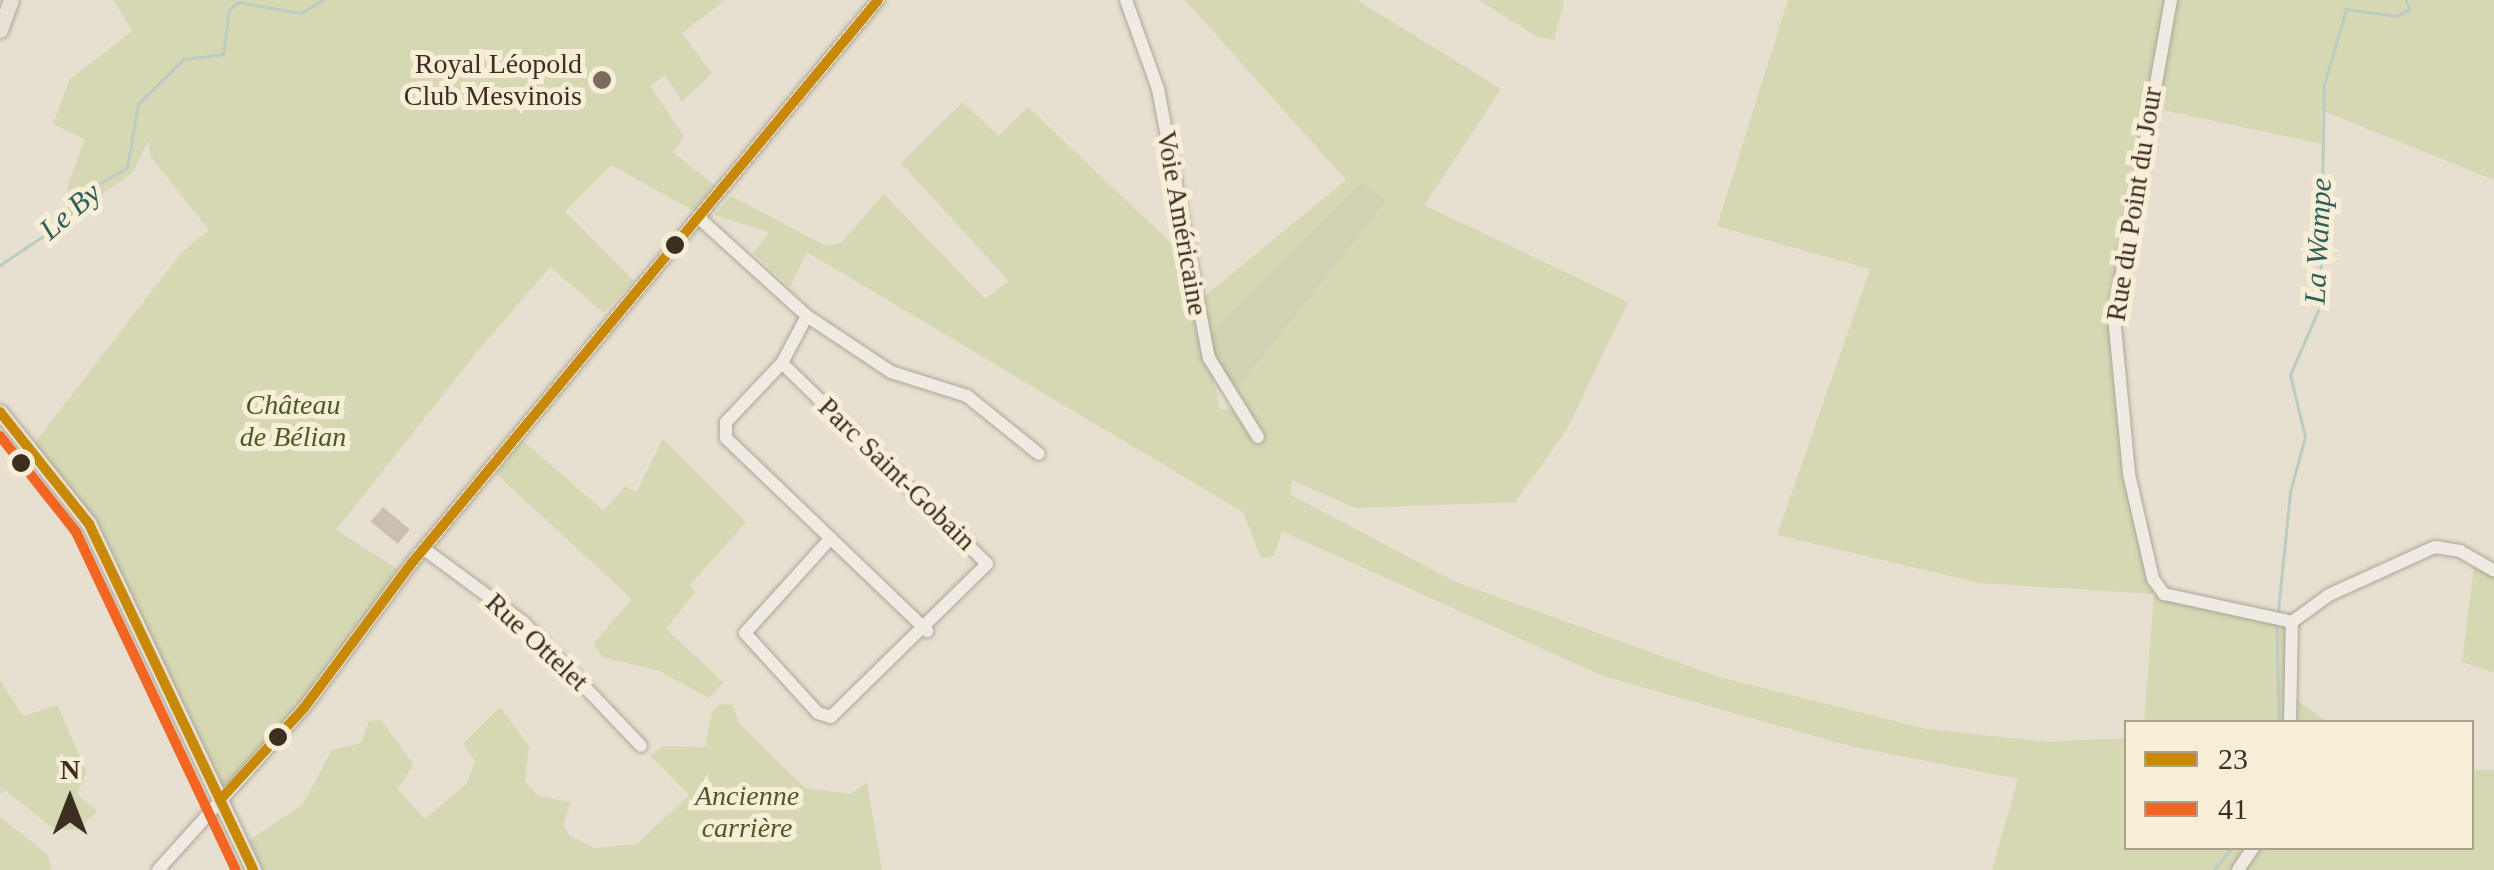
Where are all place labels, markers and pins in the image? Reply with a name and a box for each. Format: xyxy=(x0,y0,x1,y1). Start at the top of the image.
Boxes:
place label: Royal Léopold Club Mesvinois xyxy=(404,47,582,113)
marker: Royal Léopold Club Mesvinois xyxy=(591,69,613,91)
unlabelled marker xyxy=(665,235,685,255)
unlabelled marker xyxy=(11,453,31,473)
unlabelled marker xyxy=(268,727,288,747)

